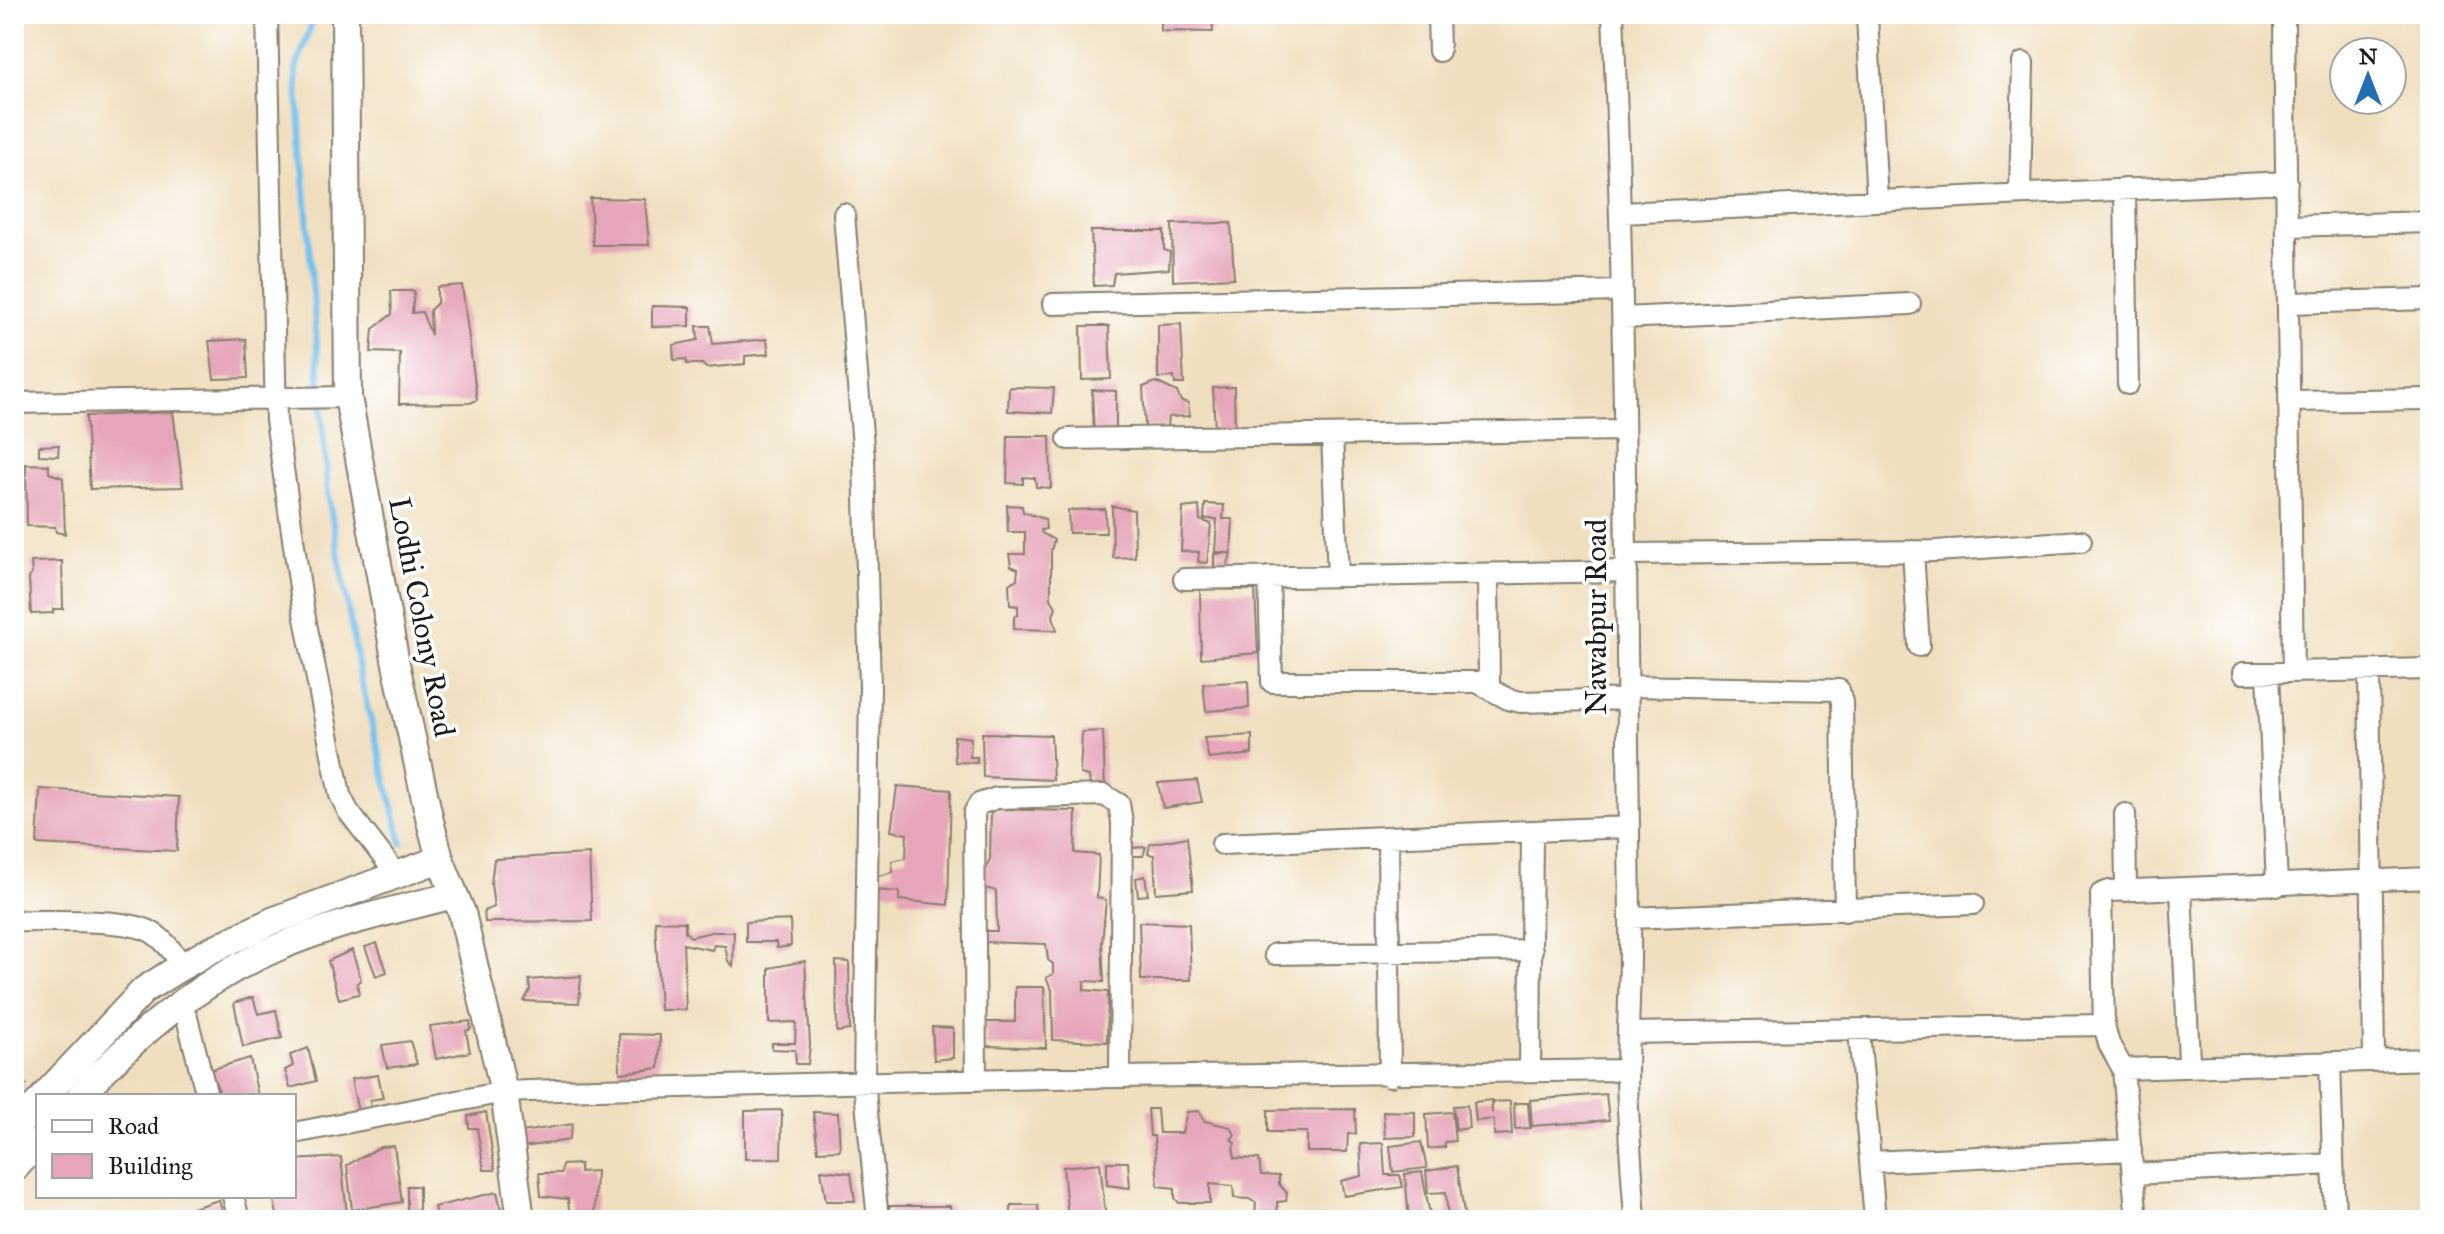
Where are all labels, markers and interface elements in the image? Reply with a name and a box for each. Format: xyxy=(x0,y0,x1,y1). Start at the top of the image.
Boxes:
north arrow xyxy=(2328,36,2408,116)
text: N xyxy=(2359,43,2378,70)
street label: Lodhi Colony Road xyxy=(381,494,463,740)
street label: Nawabpur Road xyxy=(1578,519,1614,715)
legend xyxy=(36,1094,296,1198)
text: Road xyxy=(108,1111,159,1141)
text: Building xyxy=(108,1151,193,1181)

